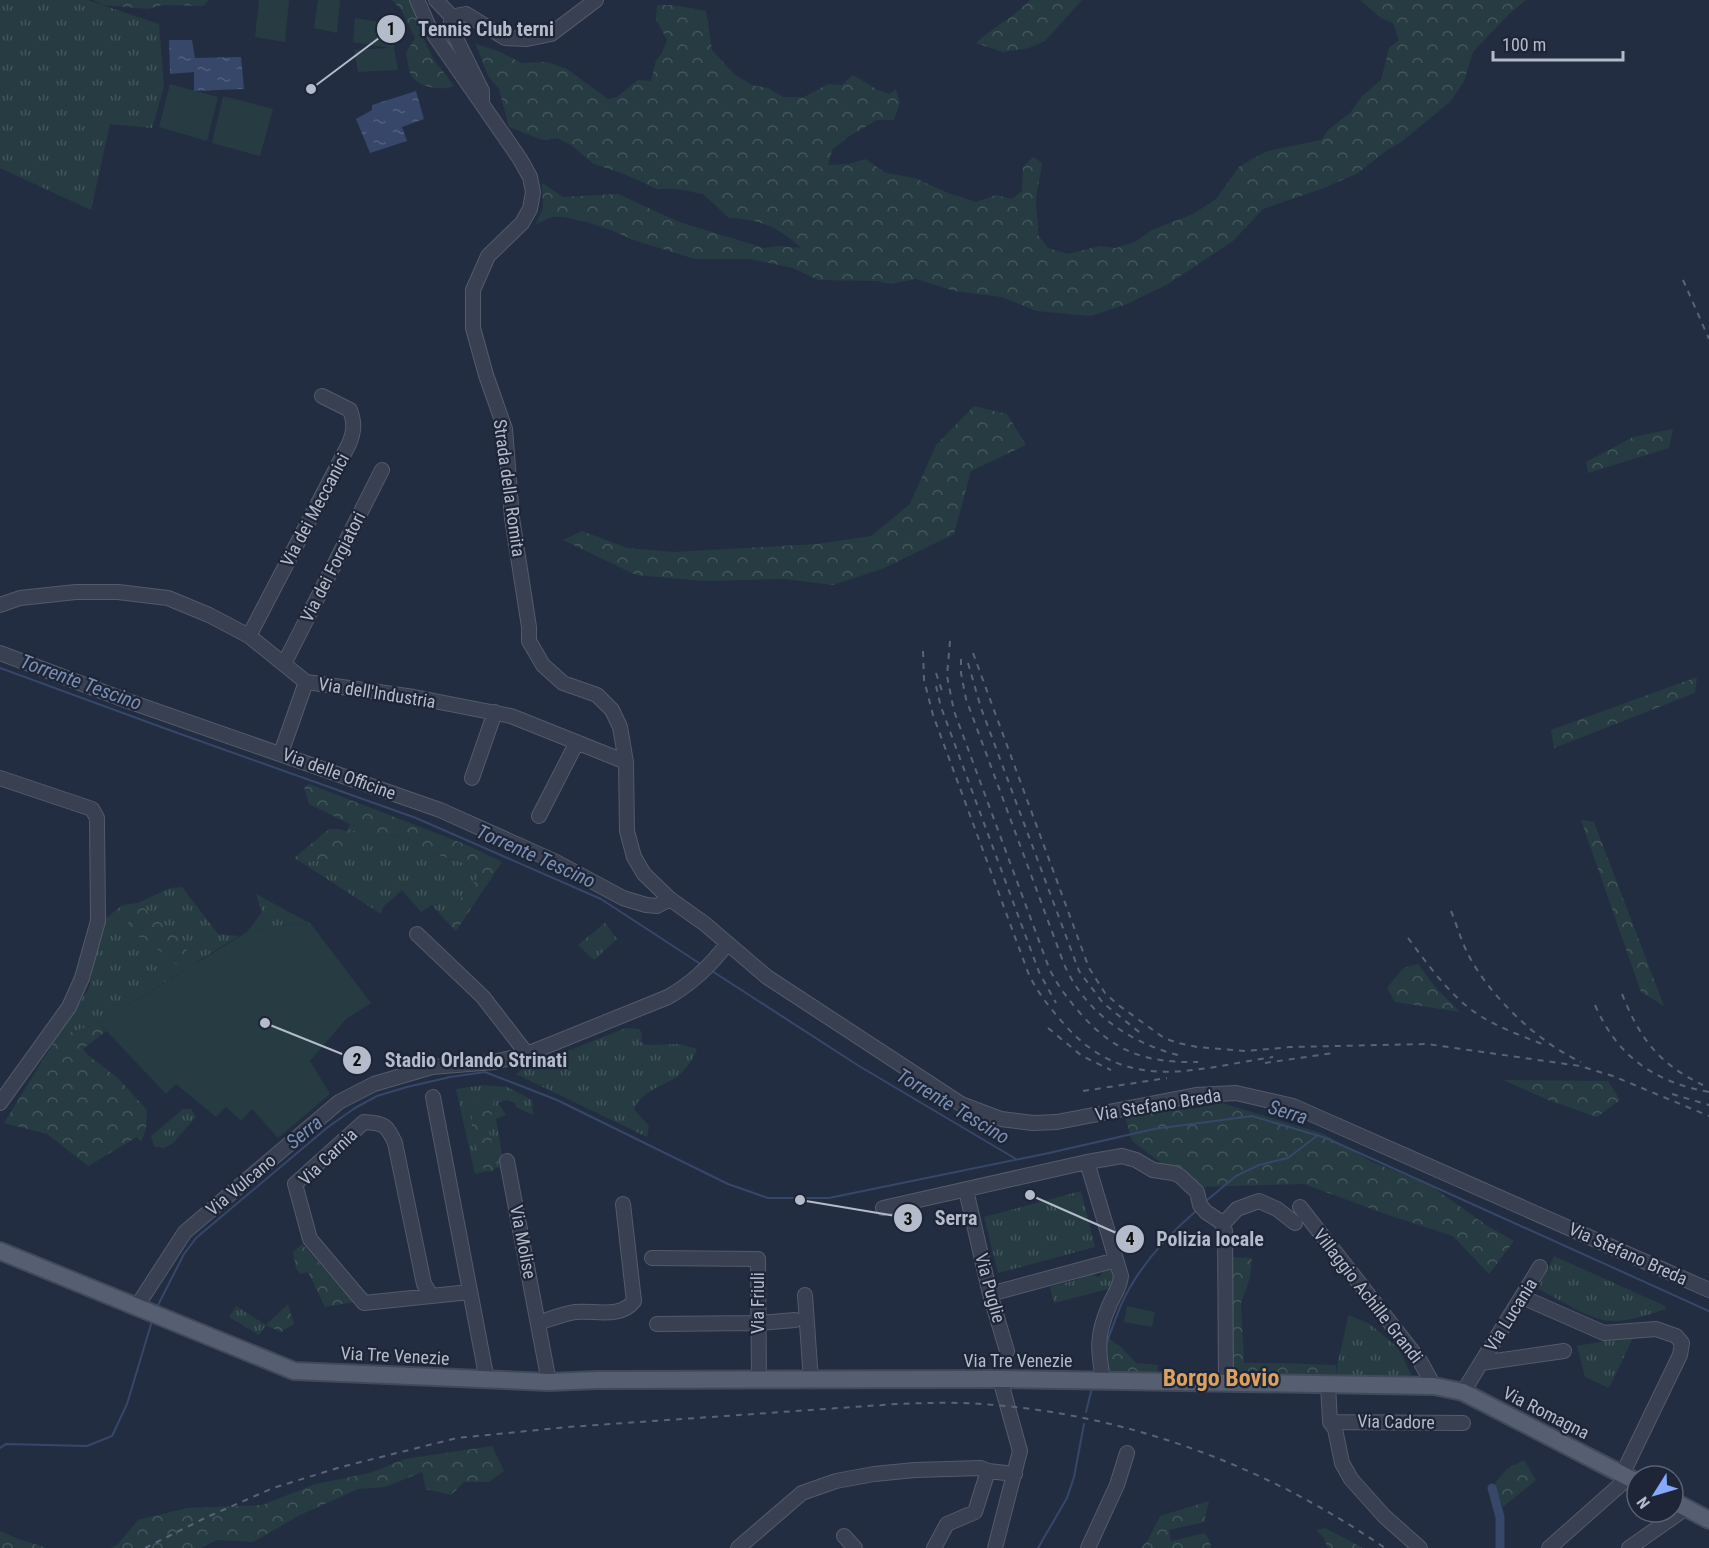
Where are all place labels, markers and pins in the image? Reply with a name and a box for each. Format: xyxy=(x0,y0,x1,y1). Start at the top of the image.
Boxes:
callout: Tennis Club terni xyxy=(376,10,566,48)
callout: Stadio Orlando Strinati xyxy=(342,1041,579,1079)
callout: Serra xyxy=(893,1199,989,1237)
callout: Polizia locale xyxy=(1115,1220,1276,1258)

